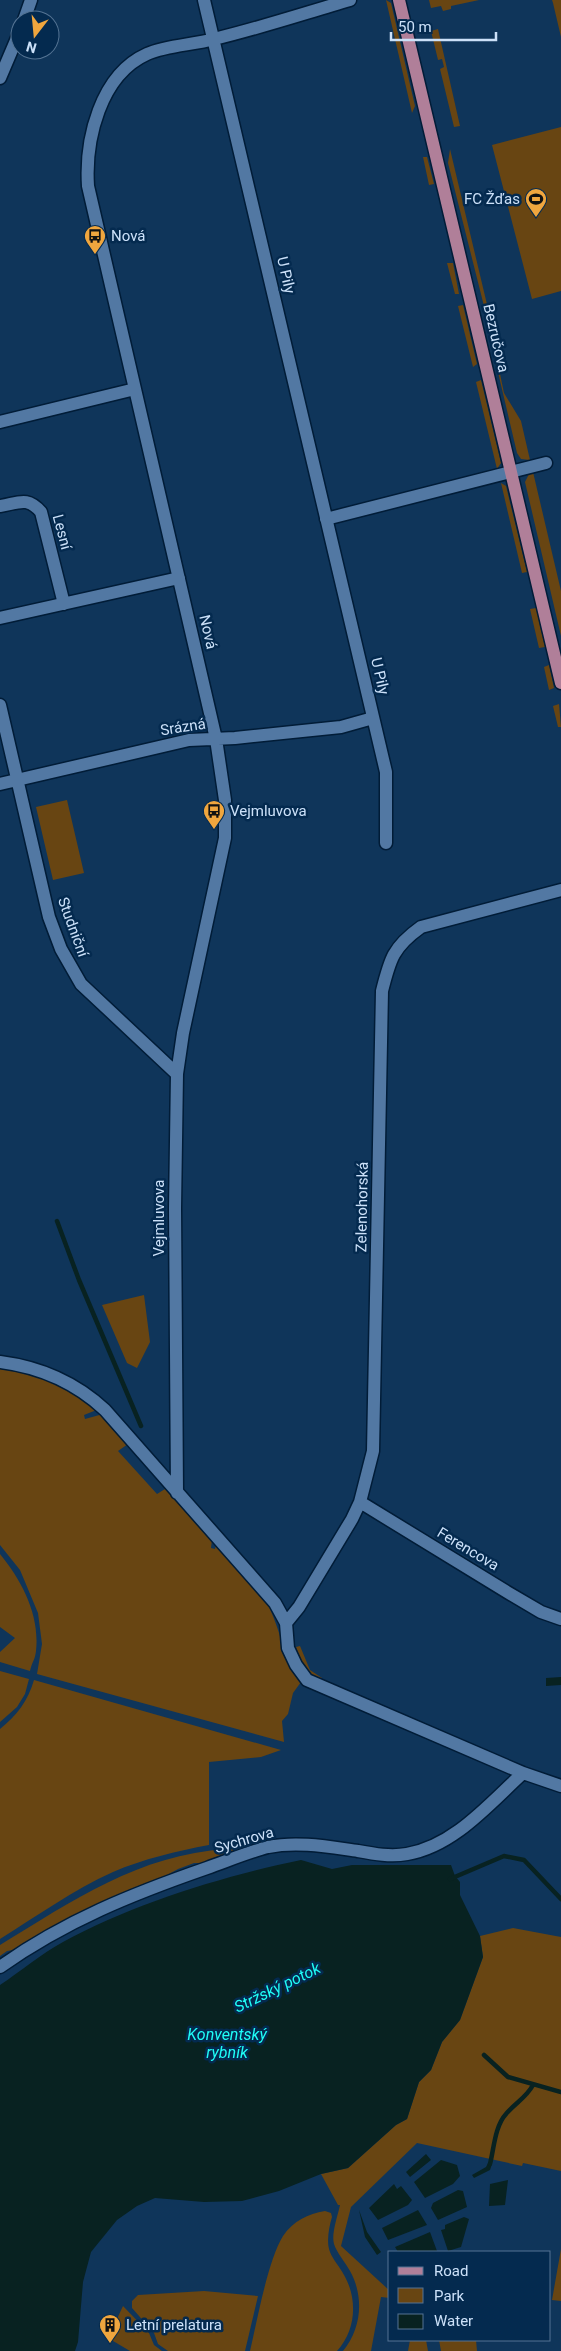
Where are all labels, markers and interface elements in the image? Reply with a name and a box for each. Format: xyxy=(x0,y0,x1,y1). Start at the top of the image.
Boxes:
north arrow xyxy=(10,10,60,60)
scale bar xyxy=(391,10,496,42)
text: 50 m xyxy=(398,18,432,36)
text: N xyxy=(24,38,38,57)
sports icon: FC Žďas xyxy=(524,187,548,218)
place label: FC Žďas xyxy=(464,190,520,208)
bus stop icon: Nová xyxy=(83,224,107,255)
place label: Nová xyxy=(111,227,145,245)
street label: U Pily xyxy=(273,255,299,295)
street label: Bezručova xyxy=(479,302,513,374)
street label: Lesní xyxy=(49,512,76,553)
street label: Nová xyxy=(195,613,221,651)
street label: U Pily xyxy=(367,656,393,696)
street label: Srázná xyxy=(159,715,207,739)
bus stop icon: Vejmluvova xyxy=(202,799,226,830)
place label: Vejmluvova xyxy=(230,802,307,820)
street label: Studniční xyxy=(54,895,93,961)
street label: Zelenohorská xyxy=(352,1162,372,1252)
street label: Vejmluvova xyxy=(150,1180,168,1256)
street label: Ferencova xyxy=(434,1524,502,1574)
street label: Sychrova xyxy=(212,1823,276,1857)
water label: Stržský potok xyxy=(231,1958,324,2017)
water label: Konventský rybník xyxy=(187,2025,267,2062)
legend xyxy=(388,2251,551,2341)
text: Road xyxy=(434,2262,468,2280)
text: Park xyxy=(434,2287,465,2305)
text: Water xyxy=(434,2312,473,2330)
building icon: Letní prelatura xyxy=(98,2313,122,2344)
place label: Letní prelatura xyxy=(126,2316,222,2334)

